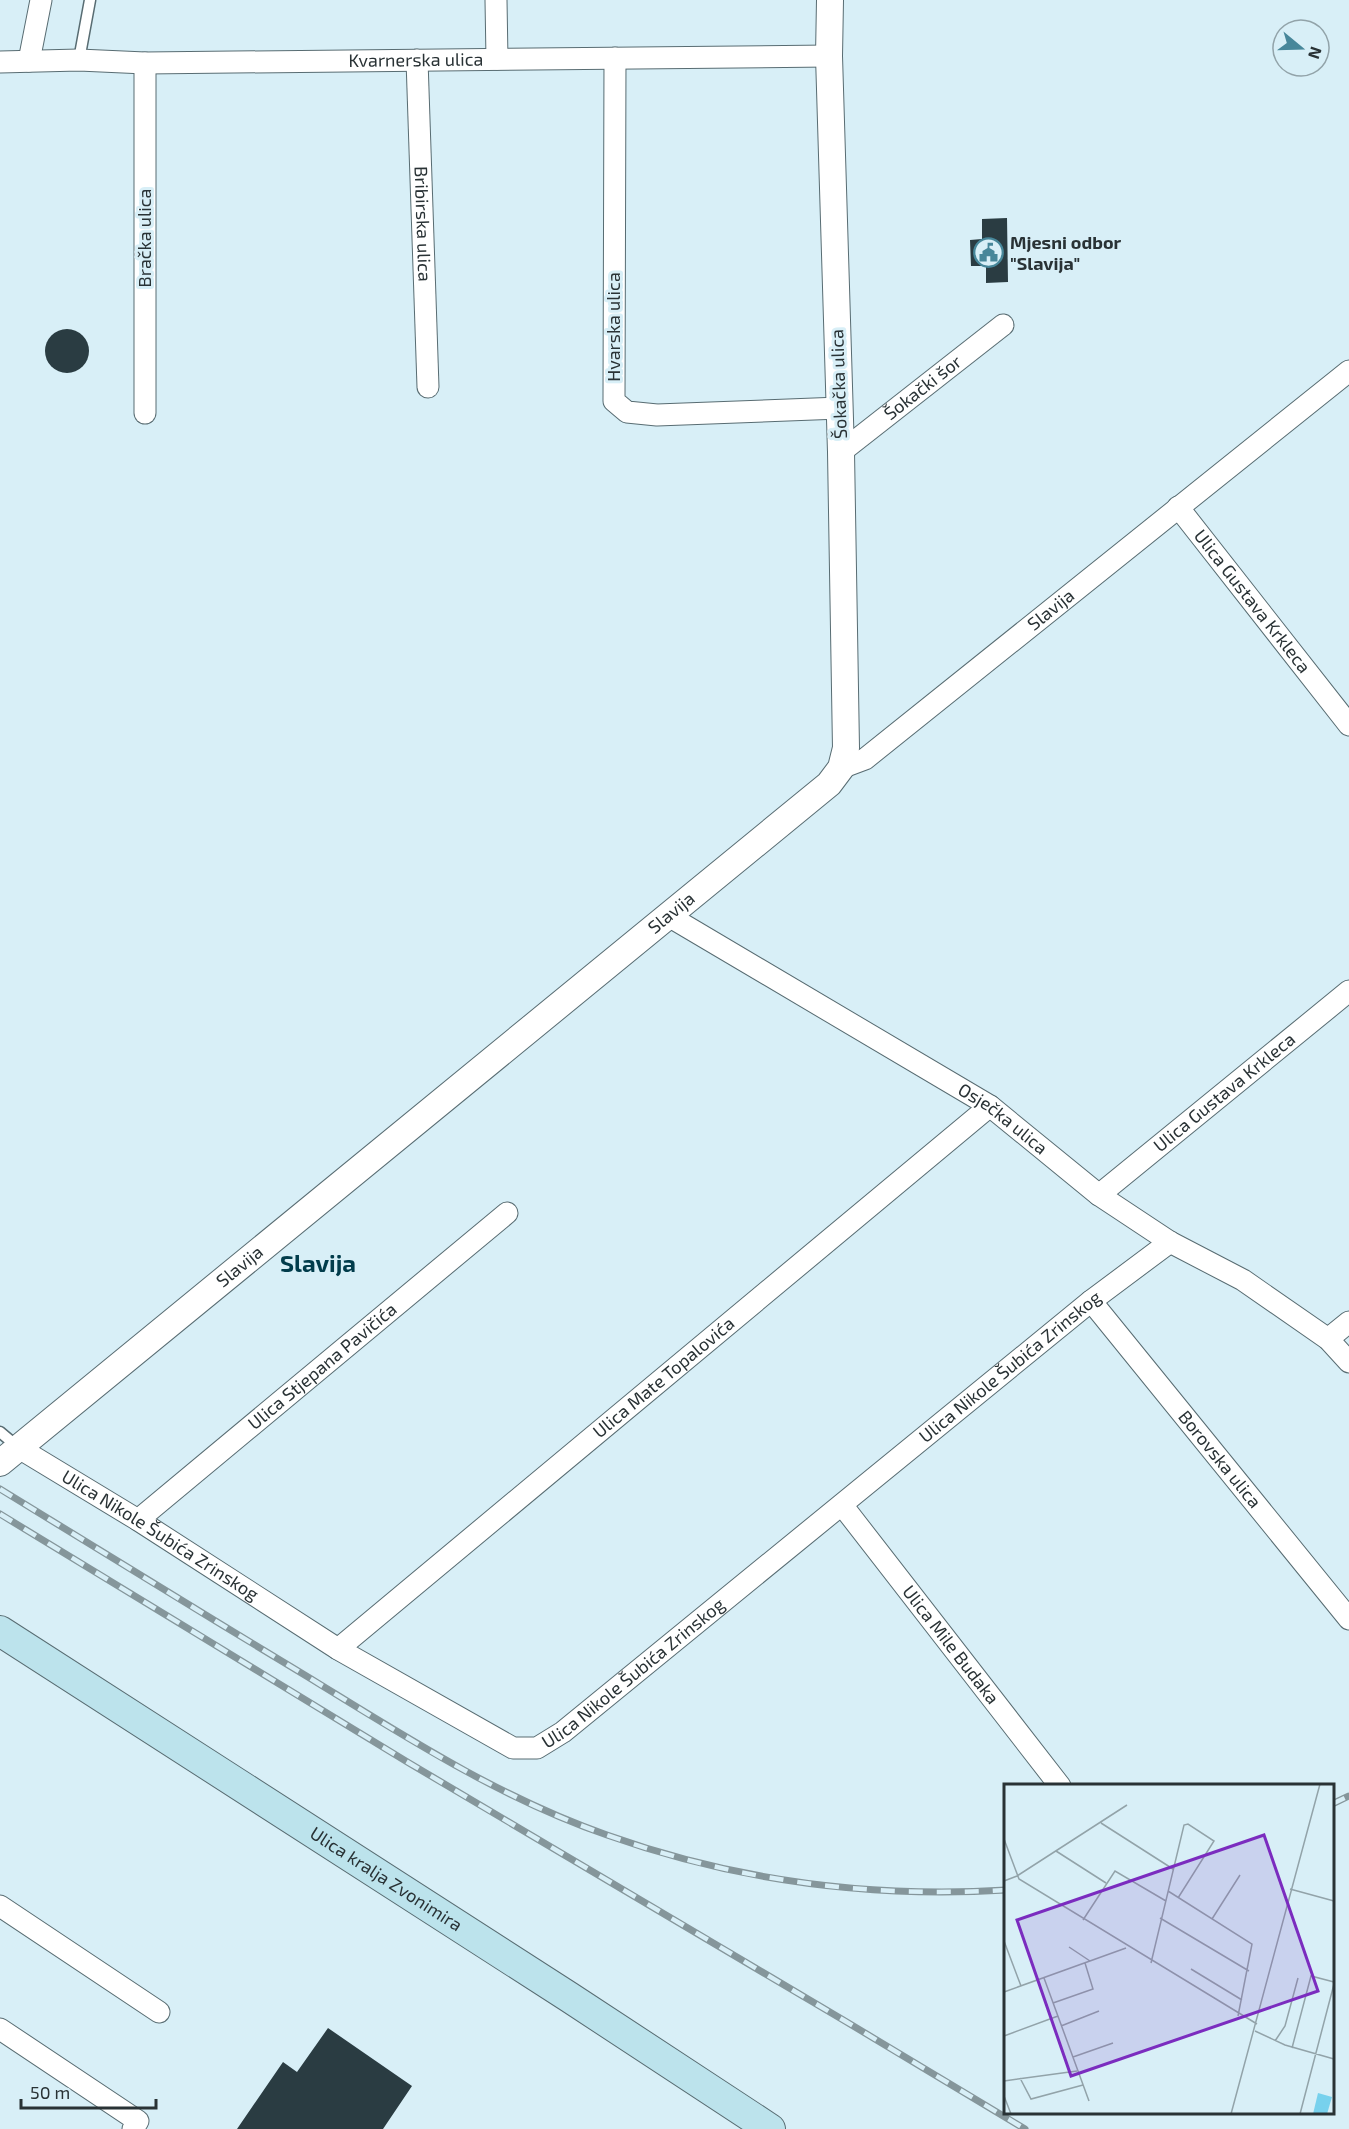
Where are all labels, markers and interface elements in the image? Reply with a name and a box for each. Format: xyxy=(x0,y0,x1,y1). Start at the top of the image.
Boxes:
north arrow xyxy=(1271,18,1331,78)
text: N xyxy=(1305,44,1327,62)
street label: Kvarnerska ulica xyxy=(348,48,484,71)
street label: Bribirska ulica xyxy=(411,166,436,282)
street label: Bračka ulica xyxy=(133,189,155,287)
place label: Mjesni odbor "Slavija" xyxy=(1010,231,1122,274)
public building icon: Mjesni odbor "Slavija" xyxy=(973,237,1005,269)
street label: Hvarska ulica xyxy=(602,272,624,382)
street label: Šokačka ulica xyxy=(825,329,851,439)
street label: Šokački šor xyxy=(879,350,965,424)
street label: Ulica Gustava Krkleca xyxy=(1190,525,1316,677)
street label: Slavija xyxy=(1023,584,1078,635)
street label: Slavija xyxy=(643,887,699,938)
street label: Ulica Gustava Krkleca xyxy=(1149,1028,1299,1156)
street label: Osječka ulica xyxy=(955,1078,1052,1159)
street label: Slavija xyxy=(211,1240,267,1291)
district label: Slavija xyxy=(280,1248,356,1277)
street label: Ulica Nikole Šubića Zrinskog xyxy=(914,1285,1105,1447)
street label: Ulica Stjepana Pavičića xyxy=(243,1298,401,1434)
street label: Ulica Mate Topalovića xyxy=(588,1312,738,1442)
street label: Borovska ulica xyxy=(1174,1406,1266,1512)
street label: Ulica Nikole Šubića Zrinskog xyxy=(58,1465,263,1605)
street label: Ulica Mile Budaka xyxy=(898,1580,1004,1708)
street label: Ulica Nikole Šubića Zrinskog xyxy=(537,1593,729,1753)
inset map xyxy=(1004,1784,1334,2114)
street label: Ulica kralja Zvonimira xyxy=(306,1821,467,1935)
scale bar xyxy=(21,2072,156,2110)
text: 50 m xyxy=(30,2081,70,2103)

